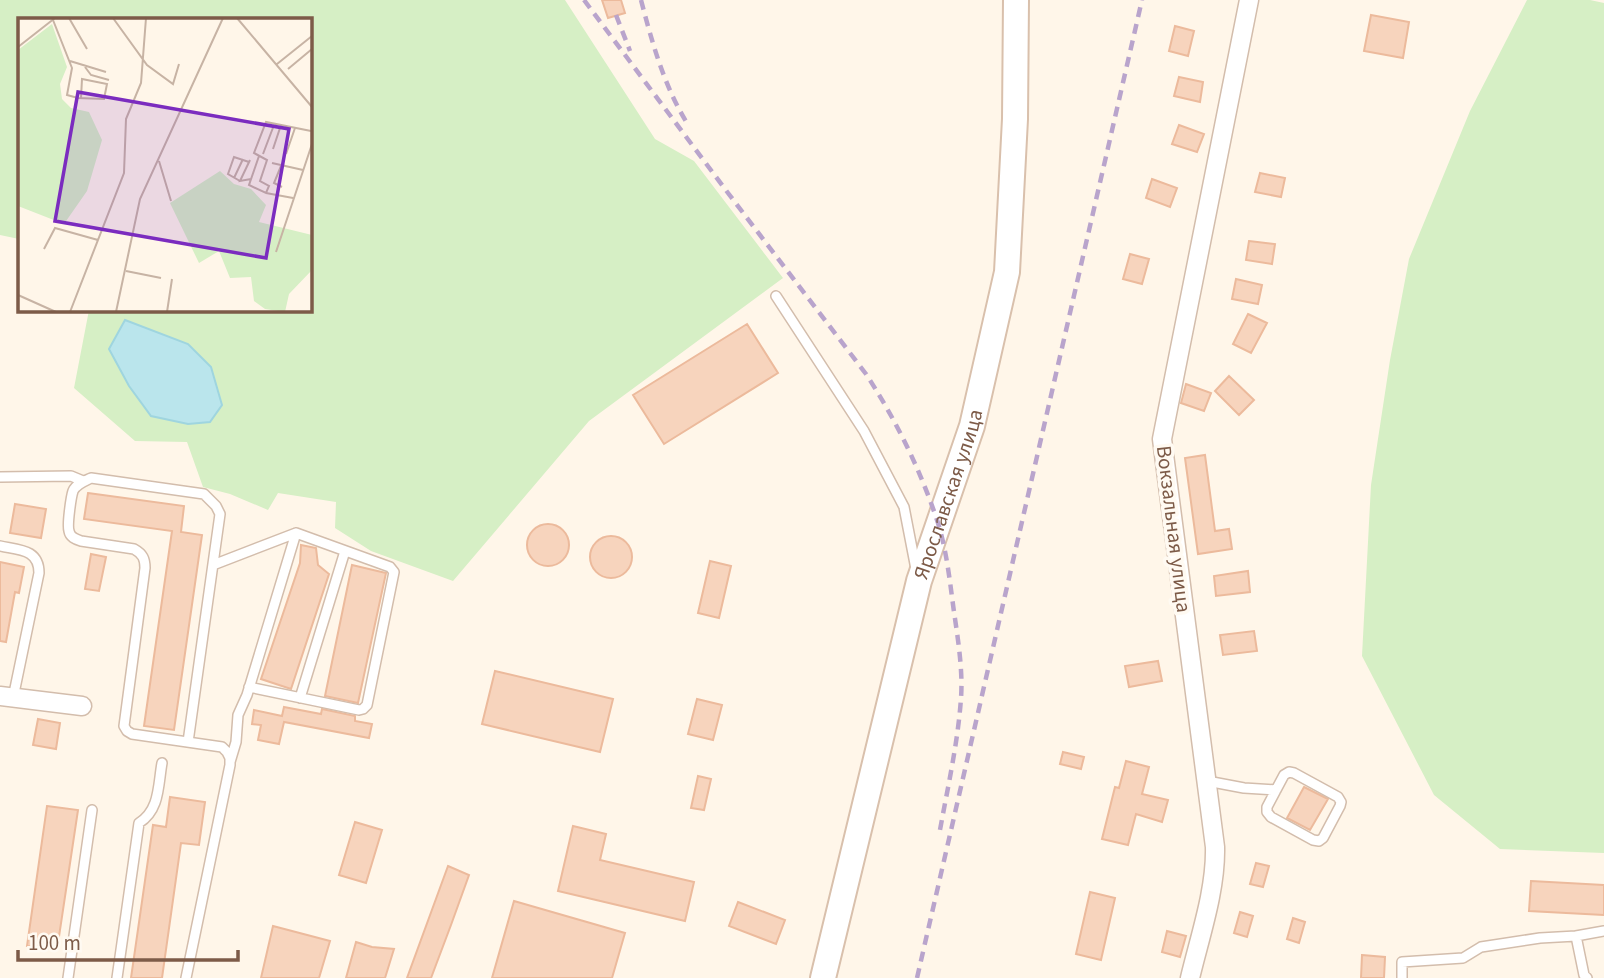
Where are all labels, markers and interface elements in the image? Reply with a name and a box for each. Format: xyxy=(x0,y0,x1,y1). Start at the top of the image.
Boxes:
inset map xyxy=(18,18,312,312)
street label: Ярославская улица xyxy=(906,406,990,583)
street label: Вокзальная улица xyxy=(1149,444,1199,614)
scale bar xyxy=(18,918,238,962)
text: 100 m xyxy=(28,928,81,958)

